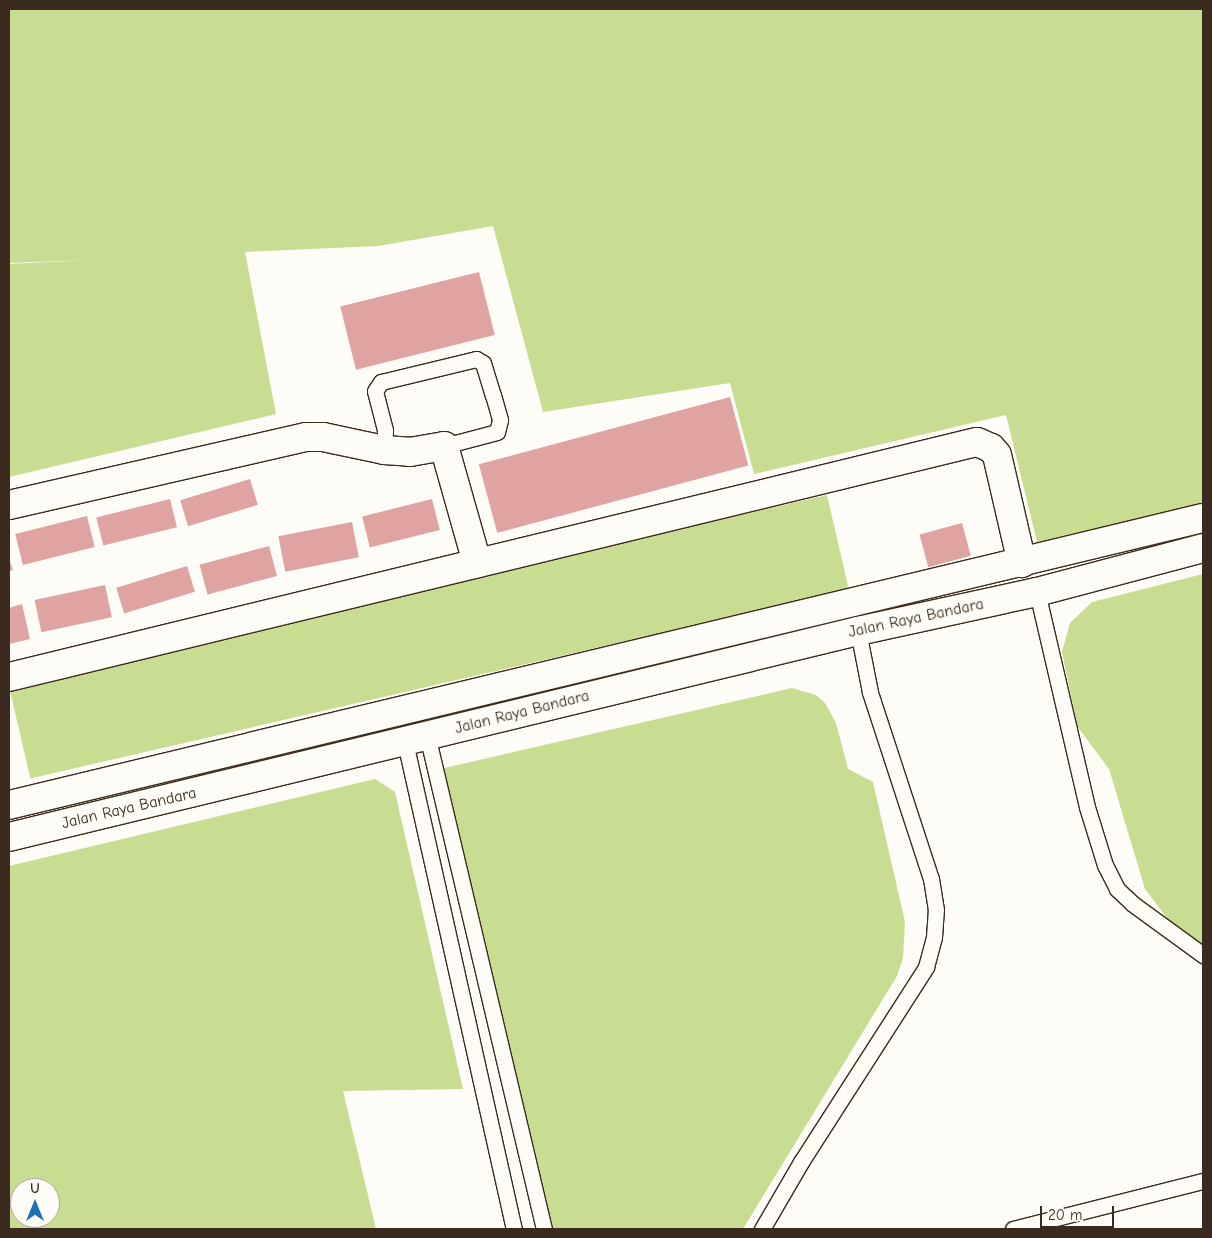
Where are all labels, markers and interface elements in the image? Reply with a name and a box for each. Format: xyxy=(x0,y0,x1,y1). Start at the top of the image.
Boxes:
street label: Jalan Raya Bandara xyxy=(847,594,985,642)
street label: Jalan Raya Bandara xyxy=(453,686,591,738)
street label: Jalan Raya Bandara xyxy=(60,783,198,833)
north arrow xyxy=(10,1178,60,1228)
text: U xyxy=(30,1180,40,1197)
scale bar xyxy=(1042,1196,1116,1228)
text: 20 m xyxy=(1048,1206,1082,1224)

